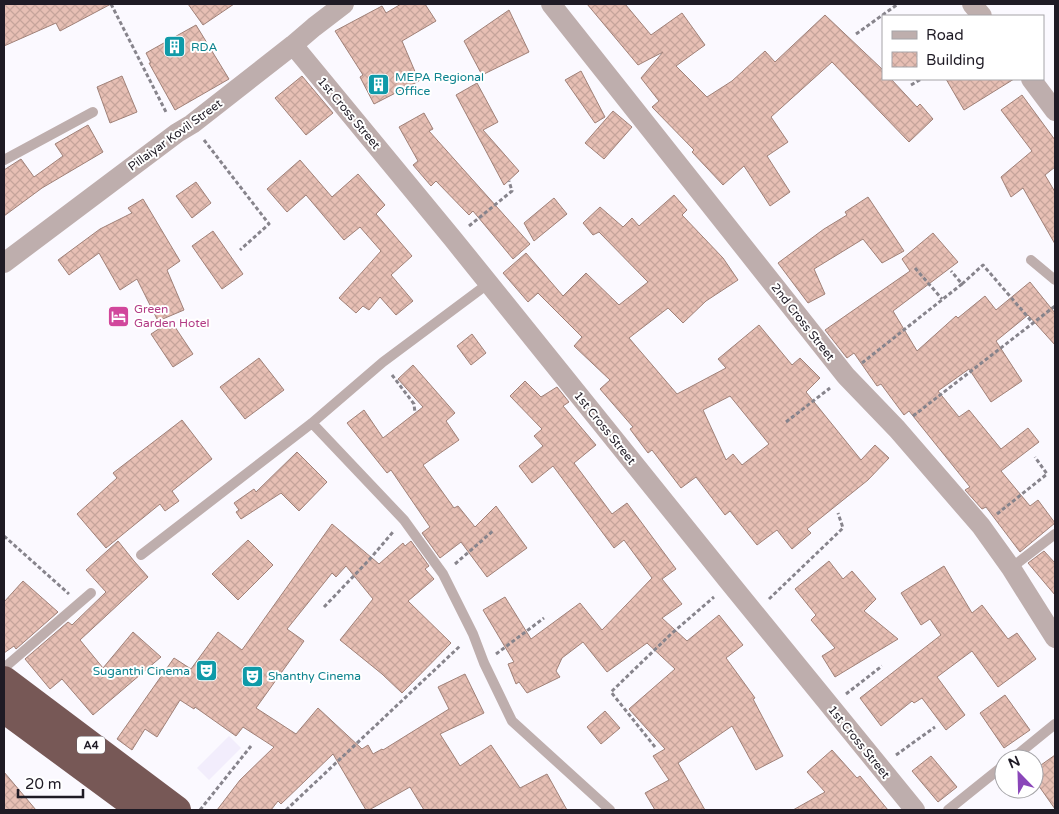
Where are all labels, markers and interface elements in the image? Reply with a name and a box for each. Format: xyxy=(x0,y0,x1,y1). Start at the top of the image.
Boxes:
legend xyxy=(882,15,1044,80)
text: Road xyxy=(926,26,964,44)
building icon: RDA xyxy=(163,35,187,59)
place label: RDA xyxy=(191,40,217,54)
text: Building xyxy=(926,51,985,69)
place label: MEPA Regional Office xyxy=(395,70,484,98)
building icon: MEPA Regional Office xyxy=(367,72,391,96)
street label: 1st Cross Street xyxy=(315,74,384,152)
street label: Pillaiyar Kovil Street xyxy=(125,96,225,174)
street label: 2nd Cross Street xyxy=(768,280,838,364)
place label: Green Garden Hotel xyxy=(134,302,209,330)
hotel icon: Green Garden Hotel xyxy=(106,304,130,328)
street label: 1st Cross Street xyxy=(571,389,639,468)
theatre icon: Suganthi Cinema xyxy=(194,659,218,683)
place label: Suganthi Cinema xyxy=(93,664,190,678)
theatre icon: Shanthy Cinema xyxy=(240,664,264,688)
place label: Shanthy Cinema xyxy=(268,669,361,683)
street label: 1st Cross Street xyxy=(825,703,893,782)
road number: A4 xyxy=(77,736,105,754)
north arrow xyxy=(994,749,1044,799)
text: N xyxy=(1006,752,1023,773)
scale bar xyxy=(18,766,82,798)
text: 20 m xyxy=(25,775,62,793)

